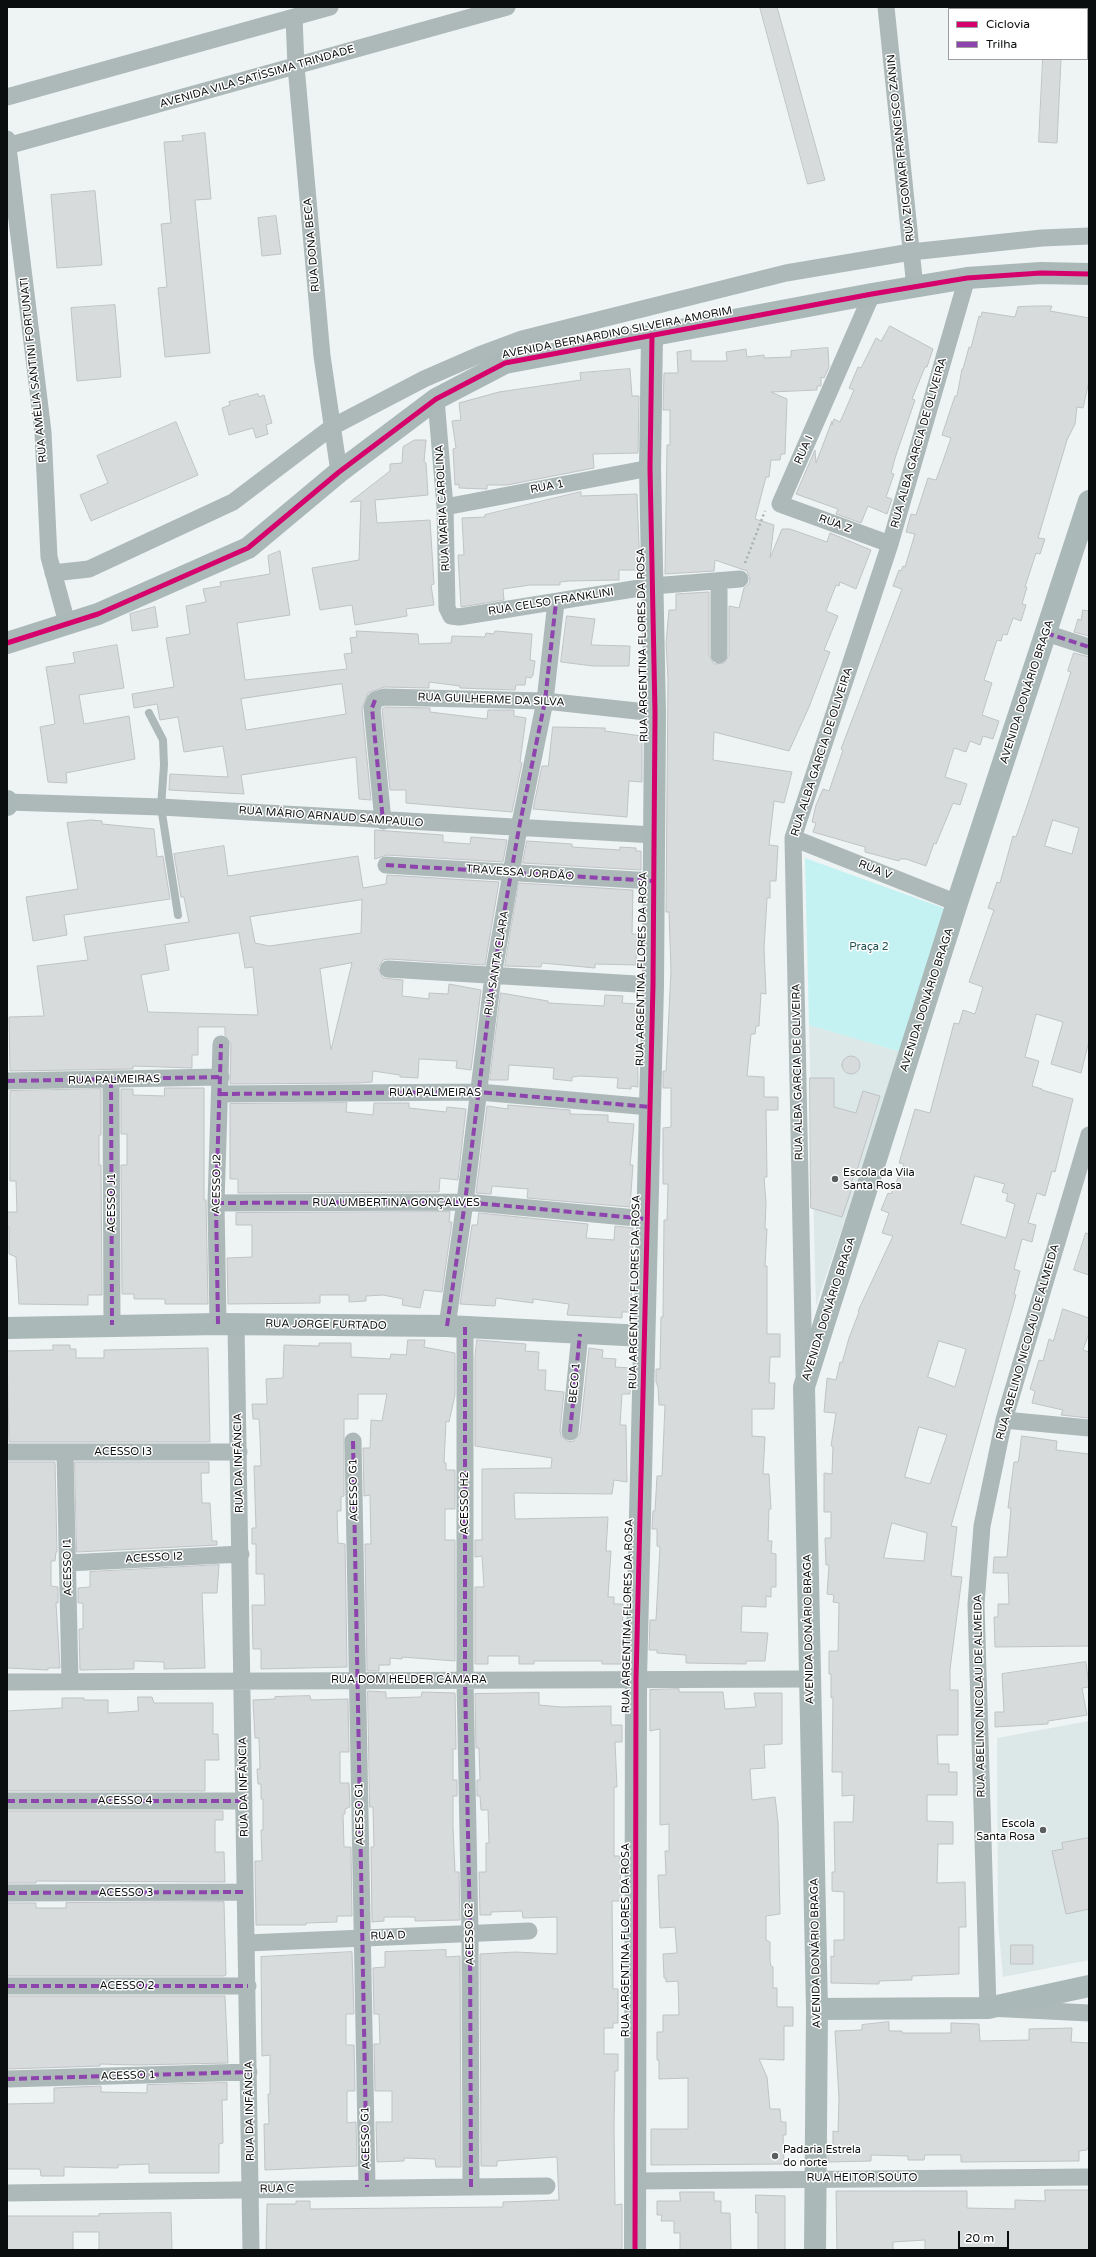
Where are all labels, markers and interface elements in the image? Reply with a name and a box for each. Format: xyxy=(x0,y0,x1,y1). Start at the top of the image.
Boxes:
legend xyxy=(948,8,1088,60)
text: Ciclovia xyxy=(986,17,1030,31)
text: Trilha xyxy=(986,37,1017,51)
street label: AVENIDA VILA SATÍSSIMA TRINDADE xyxy=(158,43,356,111)
street label: RUA ZIGOMAR FRANCISCO ZANIN xyxy=(885,54,917,242)
street label: RUA DONA BECA xyxy=(301,197,323,293)
street label: RUA AMÉLIA SANTINI FORTUNATI xyxy=(18,277,50,463)
street label: AVENIDA BERNARDINO SILVEIRA AMORIM xyxy=(501,304,733,362)
street label: RUA ALBA GARCIA DE OLIVEIRA xyxy=(888,356,950,530)
street label: RUA I xyxy=(792,434,816,466)
street label: RUA MARIA CAROLINA xyxy=(433,444,453,572)
street label: RUA 1 xyxy=(529,477,565,497)
street label: RUA Z xyxy=(817,512,853,536)
street label: RUA ARGENTINA FLORES DA ROSA xyxy=(635,548,651,742)
street label: RUA CELSO FRANKLINI xyxy=(487,586,615,618)
street label: AVENIDA DONÁRIO BRAGA xyxy=(997,618,1057,766)
street label: RUA ALBA GARCIA DE OLIVEIRA xyxy=(788,666,856,838)
street label: RUA GUILHERME DA SILVA xyxy=(417,691,565,709)
street label: RUA MÁRIO ARNAUD SAMPAULO xyxy=(238,804,424,830)
street label: RUA V xyxy=(856,857,894,883)
street label: TRAVESSA JORDÃO xyxy=(465,863,575,883)
street label: RUA ARGENTINA FLORES DA ROSA xyxy=(634,872,650,1066)
street label: RUA SANTA CLARA xyxy=(482,910,512,1016)
street label: AVENIDA DONÁRIO BRAGA xyxy=(897,926,957,1074)
park label: Praça 2 xyxy=(849,940,889,954)
street label: RUA ALBA GARCIA DE OLIVEIRA xyxy=(790,983,806,1161)
street label: RUA PALMEIRAS xyxy=(68,1073,160,1087)
street label: RUA PALMEIRAS xyxy=(389,1086,481,1100)
street label: ACESSO J2 xyxy=(210,1154,224,1214)
place label: Escola da Vila Santa Rosa xyxy=(843,1166,915,1192)
street label: ACESSO J1 xyxy=(105,1173,119,1233)
marker: Escola da Vila Santa Rosa xyxy=(830,1174,840,1184)
street label: RUA ARGENTINA FLORES DA ROSA xyxy=(627,1195,643,1389)
street label: RUA UMBERTINA GONÇALVES xyxy=(312,1196,480,1210)
street label: AVENIDA DONÁRIO BRAGA xyxy=(799,1235,859,1383)
street label: RUA ABELINO NICOLAU DE ALMEIDA xyxy=(994,1242,1062,1442)
street label: RUA JORGE FURTADO xyxy=(265,1317,387,1333)
street label: BECO 1 xyxy=(567,1362,583,1404)
street label: RUA DA INFÂNCIA xyxy=(232,1413,246,1513)
street label: ACESSO I3 xyxy=(94,1445,152,1459)
street label: ACESSO G1 xyxy=(347,1458,361,1522)
street label: ACESSO H2 xyxy=(458,1471,472,1535)
street label: RUA ARGENTINA FLORES DA ROSA xyxy=(620,1519,636,1713)
street label: ACESSO I1 xyxy=(61,1538,75,1596)
street label: ACESSO I2 xyxy=(125,1550,183,1566)
street label: AVENIDA DONÁRIO BRAGA xyxy=(801,1554,817,1704)
street label: RUA ABELINO NICOLAU DE ALMEIDA xyxy=(972,1594,988,1798)
street label: RUA DOM HELDER CÂMARA xyxy=(331,1673,487,1687)
street label: RUA DA INFÂNCIA xyxy=(237,1737,251,1837)
street label: ACESSO G1 xyxy=(353,1782,367,1846)
street label: ACESSO 4 xyxy=(98,1794,152,1808)
place label: Escola Santa Rosa xyxy=(976,1817,1035,1843)
marker: Escola Santa Rosa xyxy=(1038,1825,1048,1835)
street label: RUA ARGENTINA FLORES DA ROSA xyxy=(619,1843,633,2037)
street label: AVENIDA DONÁRIO BRAGA xyxy=(808,1878,824,2028)
street label: ACESSO 3 xyxy=(99,1886,153,1900)
street label: ACESSO G2 xyxy=(463,1902,477,1966)
street label: RUA D xyxy=(370,1929,406,1943)
street label: ACESSO 2 xyxy=(100,1979,154,1993)
street label: RUA DA INFÂNCIA xyxy=(243,2061,257,2161)
street label: ACESSO 1 xyxy=(100,2068,156,2084)
street label: ACESSO G1 xyxy=(359,2106,373,2170)
place label: Padaria Estrela do norte xyxy=(783,2143,861,2169)
marker: Padaria Estrela do norte xyxy=(770,2151,780,2161)
street label: RUA HEITOR SOUTO xyxy=(807,2171,917,2185)
street label: RUA C xyxy=(260,2182,294,2196)
scale bar xyxy=(960,2223,1011,2249)
text: 20 m xyxy=(965,2231,994,2245)

